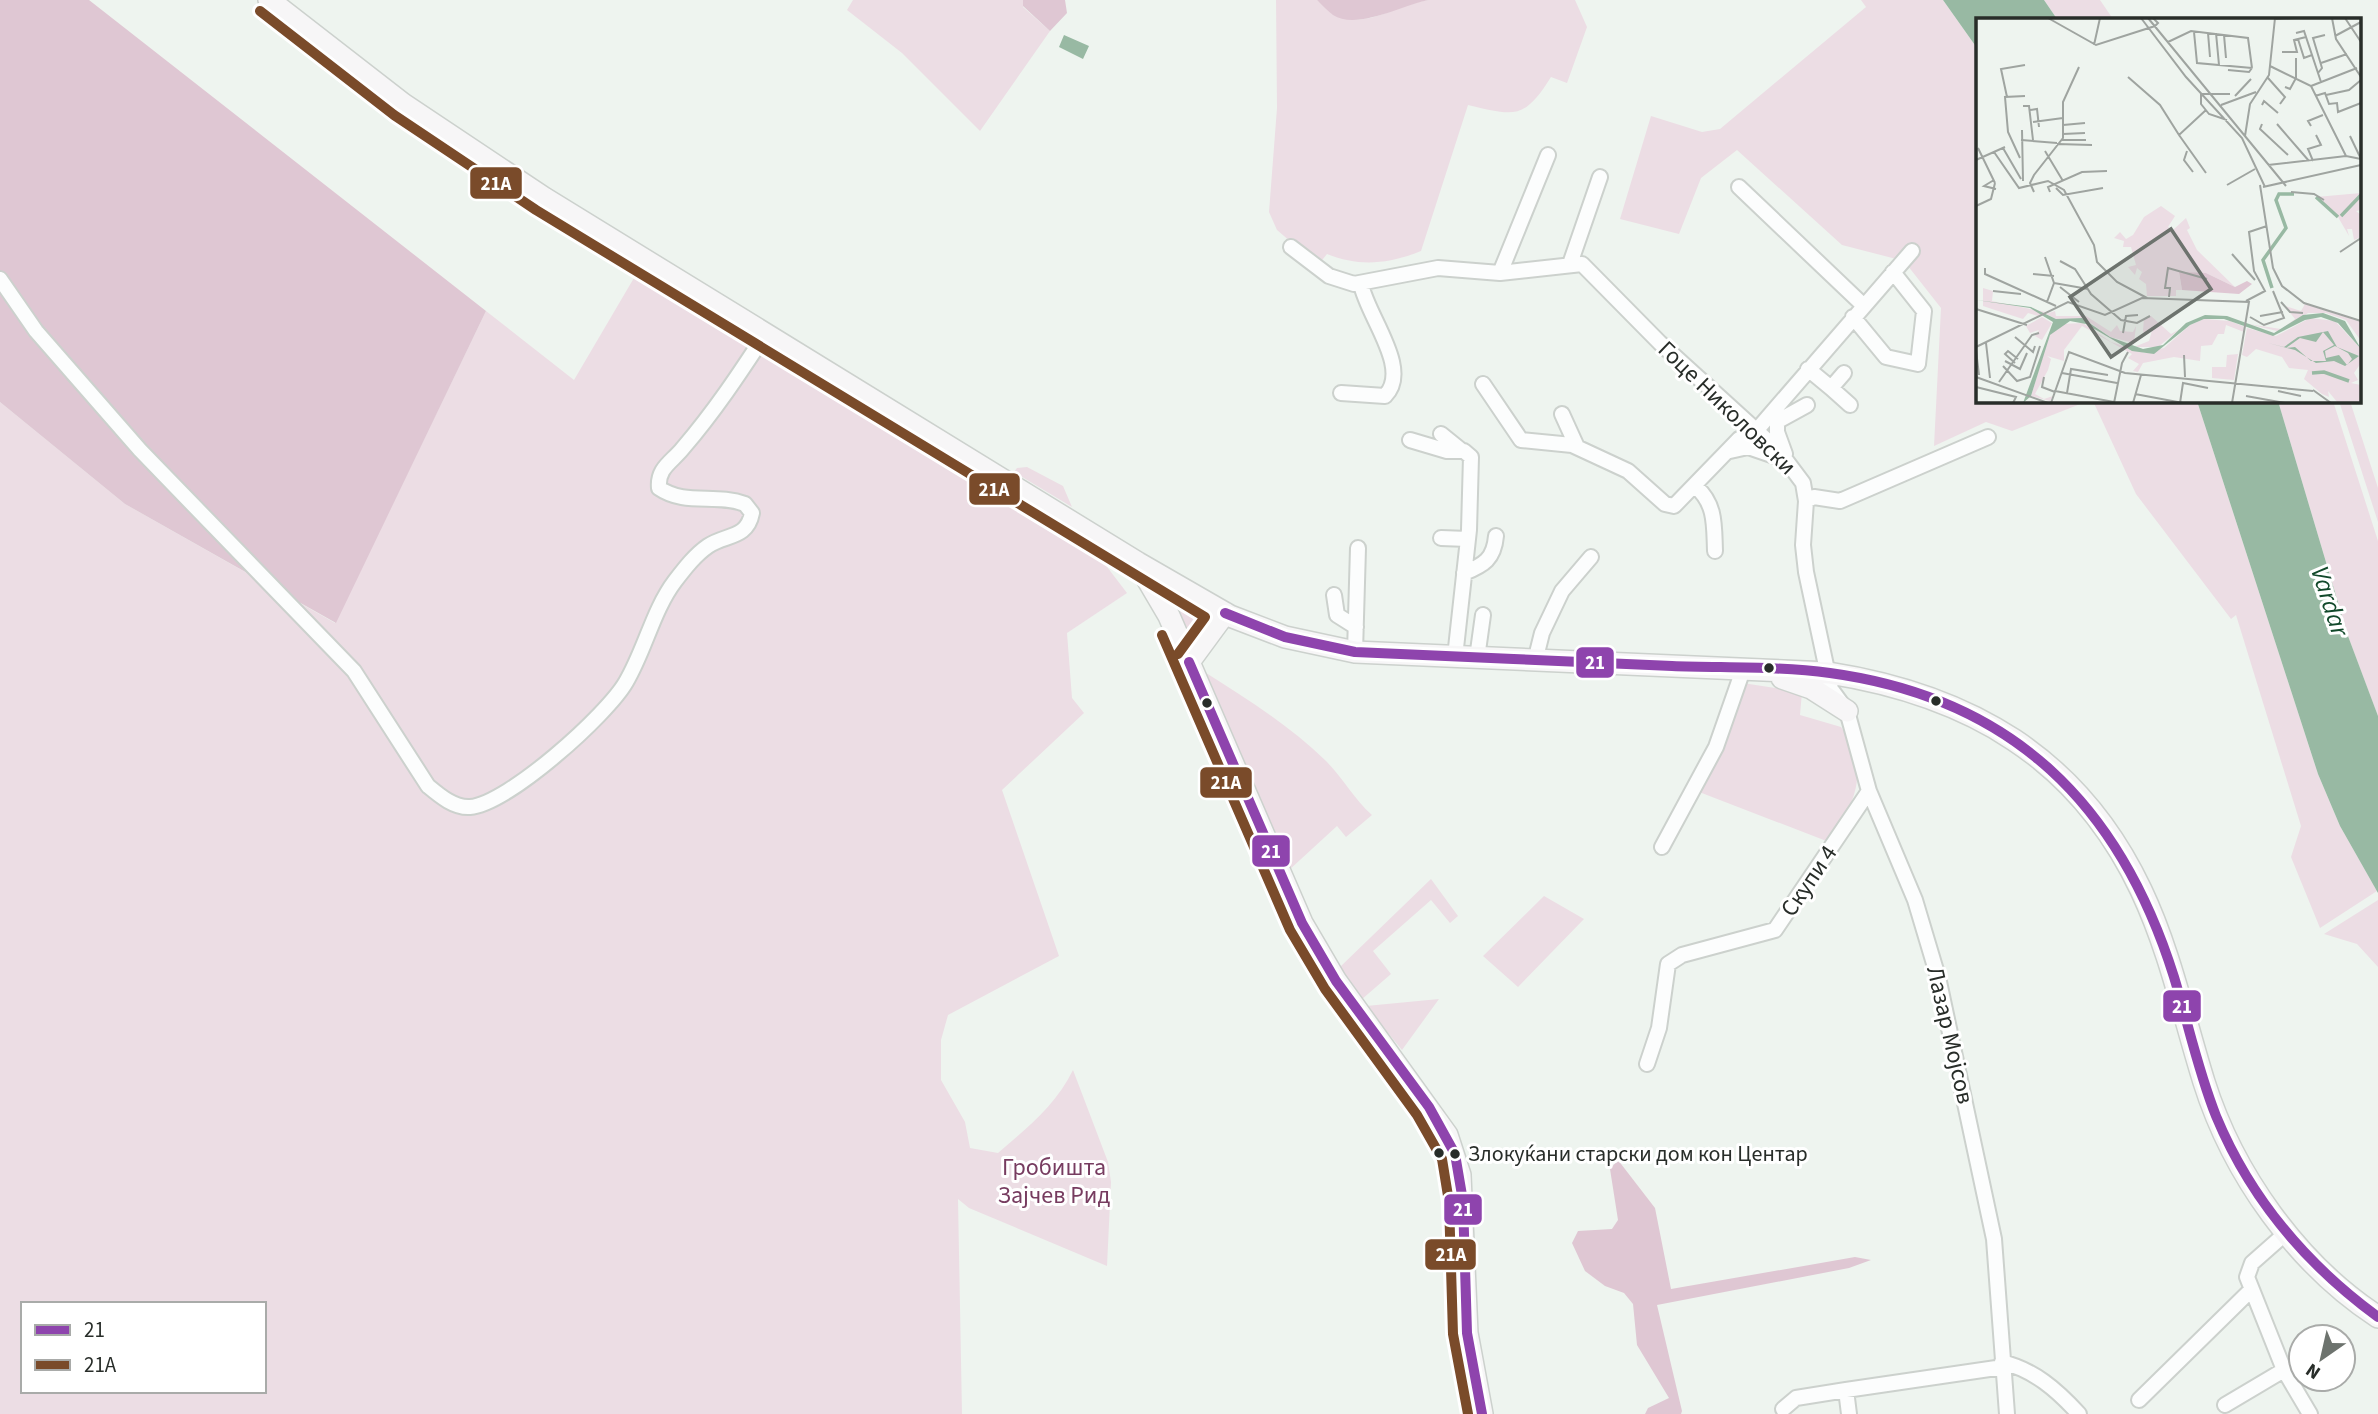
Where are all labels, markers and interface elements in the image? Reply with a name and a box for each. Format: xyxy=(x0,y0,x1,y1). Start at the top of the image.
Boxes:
inset map xyxy=(1976,18,2360,402)
line badge: 21A xyxy=(469,166,523,200)
text: 21A xyxy=(481,171,512,198)
street label: Гоце Николовски xyxy=(1650,333,1804,483)
line badge: 21A xyxy=(968,472,1021,506)
text: 21A xyxy=(979,477,1010,504)
water label: Vardar xyxy=(2301,561,2359,642)
line badge: 21 xyxy=(1575,646,1615,679)
text: 21 xyxy=(1585,650,1605,677)
unlabelled marker xyxy=(1762,661,1776,675)
unlabelled marker xyxy=(1929,694,1943,708)
unlabelled marker xyxy=(1200,696,1214,710)
line badge: 21A xyxy=(1199,766,1253,799)
text: 21A xyxy=(1211,770,1242,797)
line badge: 21 xyxy=(1251,834,1291,868)
street label: Cкупи 4 xyxy=(1772,838,1846,924)
text: 21 xyxy=(1261,839,1281,866)
street label: Лазар Мојсов xyxy=(1917,963,1983,1107)
line badge: 21 xyxy=(2162,989,2202,1023)
text: 21 xyxy=(2172,994,2192,1021)
place label: Злокуќани старски дом кон Центар xyxy=(1468,1138,1808,1170)
unlabelled marker xyxy=(1432,1146,1446,1160)
marker: Злокуќани старски дом кон Центар xyxy=(1448,1147,1462,1161)
park label: Гробишта Зајчев Рид xyxy=(998,1150,1110,1213)
line badge: 21 xyxy=(1443,1193,1483,1226)
text: 21 xyxy=(1453,1197,1473,1224)
line badge: 21A xyxy=(1424,1238,1477,1271)
text: 21A xyxy=(1436,1242,1467,1269)
legend xyxy=(21,1302,266,1393)
text: 21 xyxy=(84,1315,105,1345)
north arrow xyxy=(2287,1323,2357,1393)
text: 21A xyxy=(84,1350,117,1380)
text: N xyxy=(2301,1356,2326,1386)

